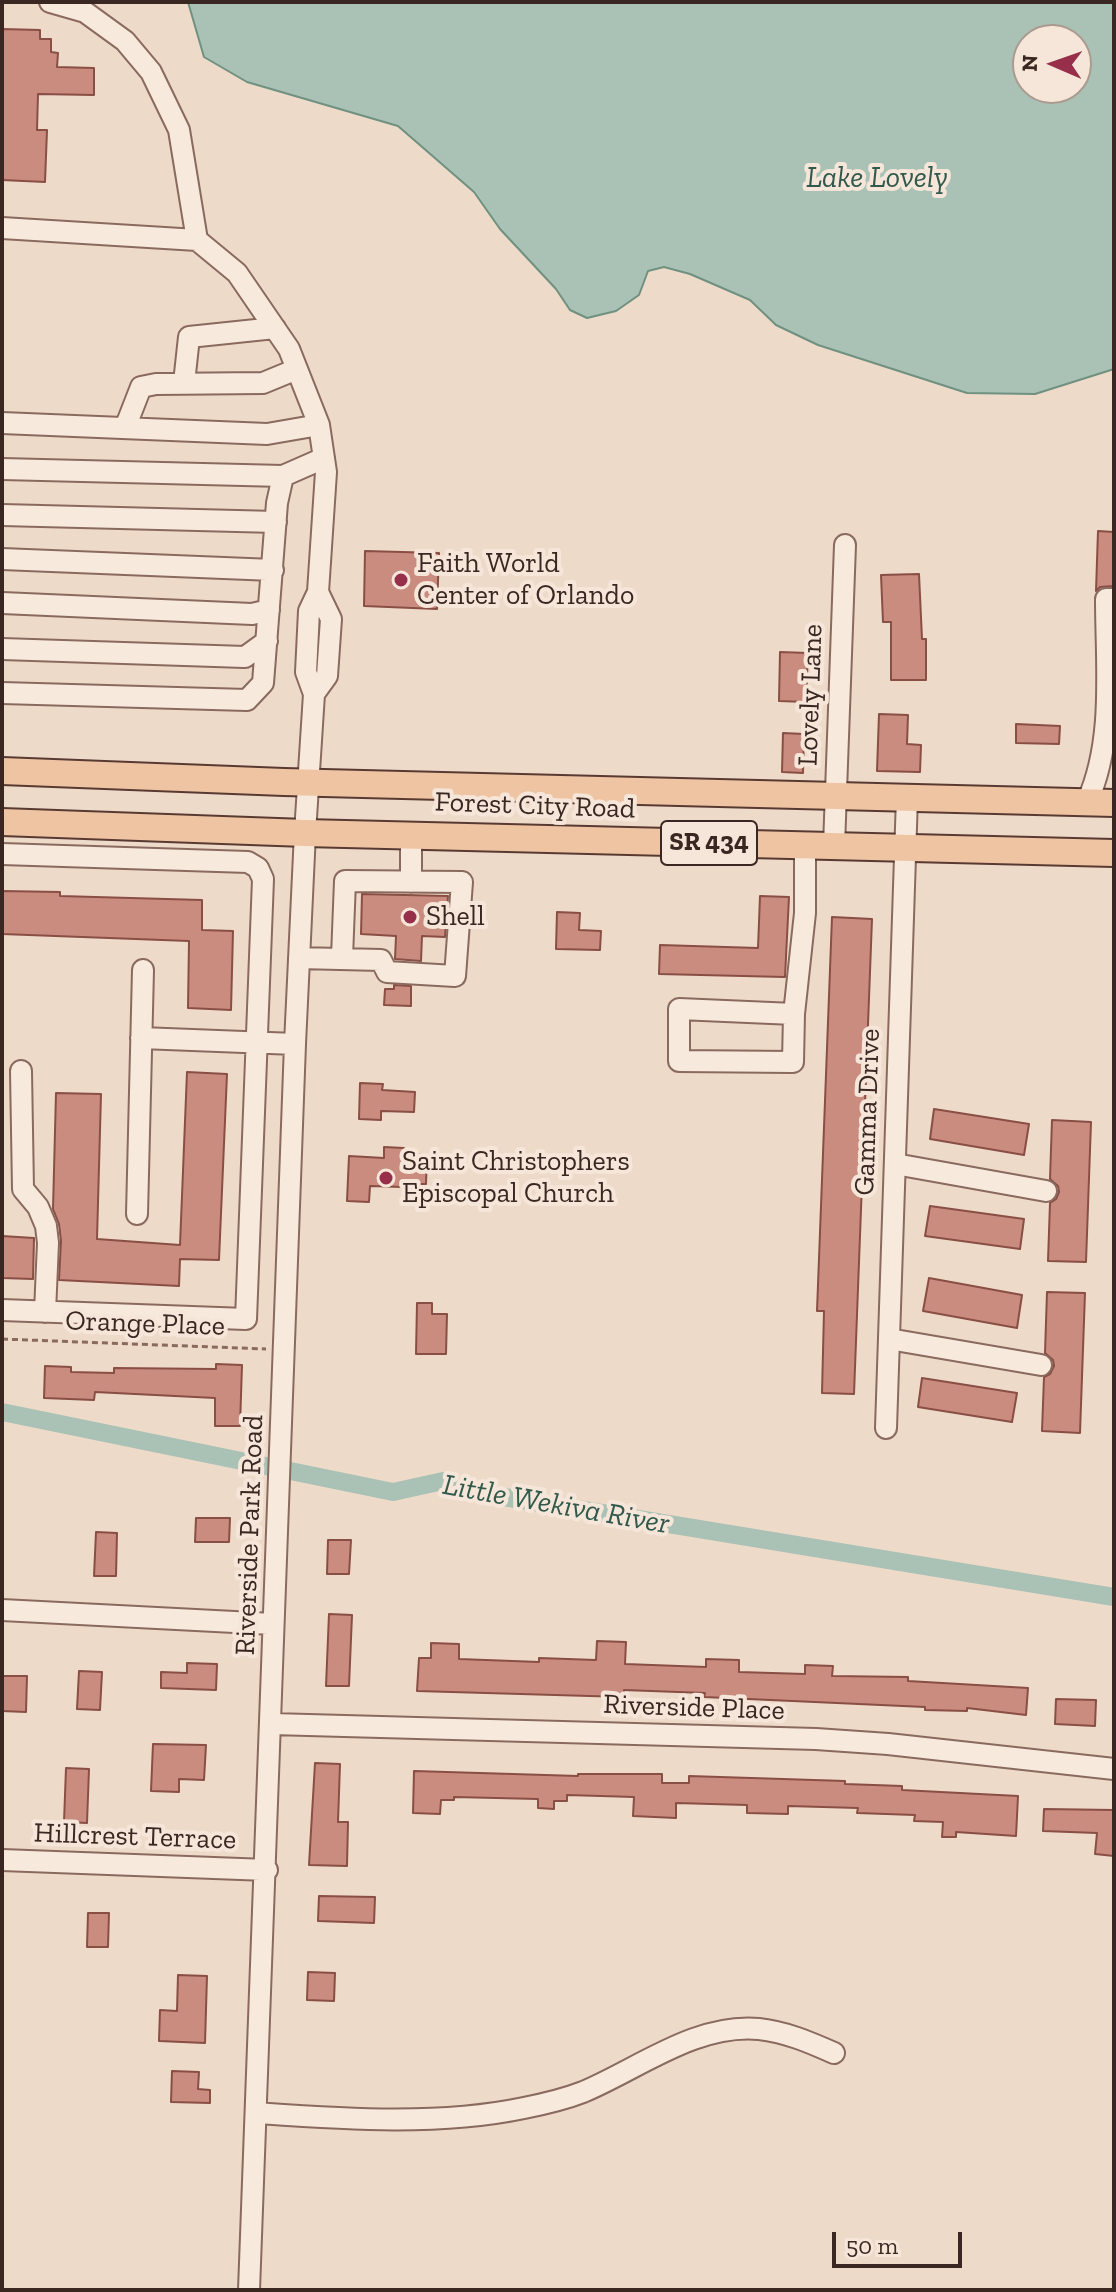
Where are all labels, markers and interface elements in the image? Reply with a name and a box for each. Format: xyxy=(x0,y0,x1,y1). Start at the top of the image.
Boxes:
north arrow xyxy=(1012,24,1092,104)
text: N xyxy=(1016,54,1043,72)
water label: Lake Lovely xyxy=(806,160,948,196)
place label: Faith World Center of Orlando xyxy=(417,547,634,613)
marker: Faith World Center of Orlando xyxy=(392,571,410,589)
street label: Lovely Lane xyxy=(792,624,830,766)
street label: Forest City Road xyxy=(434,786,636,826)
road number: SR 434 xyxy=(661,821,757,865)
place label: Shell xyxy=(426,900,485,934)
marker: Shell xyxy=(401,908,419,926)
street label: Gamma Drive xyxy=(848,1028,888,1196)
place label: Saint Christophers Episcopal Church xyxy=(402,1145,630,1211)
marker: Saint Christophers Episcopal Church xyxy=(377,1169,395,1187)
street label: Orange Place xyxy=(65,1304,225,1344)
street label: Riverside Park Road xyxy=(229,1414,271,1656)
water label: Little Wekiva River xyxy=(440,1467,672,1543)
street label: Riverside Place xyxy=(603,1688,785,1728)
street label: Hillcrest Terrace xyxy=(33,1817,237,1857)
scale bar xyxy=(836,2216,966,2266)
text: 50 m xyxy=(846,2231,898,2260)

